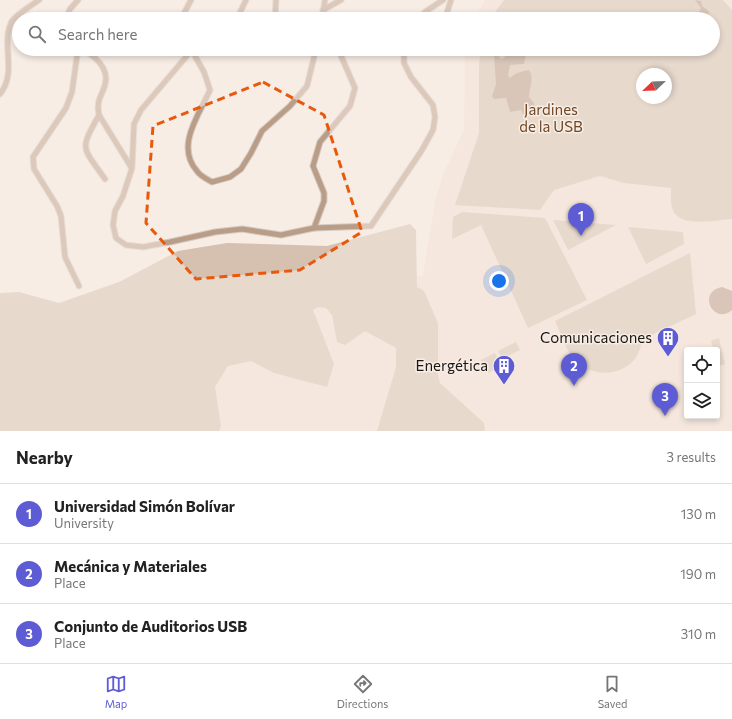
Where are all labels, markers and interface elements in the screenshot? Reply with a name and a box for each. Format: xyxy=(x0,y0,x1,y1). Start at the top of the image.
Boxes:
search box xyxy=(12,12,720,56)
icon: search xyxy=(26,23,48,45)
text: Search here xyxy=(58,25,137,43)
north arrow xyxy=(636,68,672,104)
park label: Jardines de la USB xyxy=(519,100,583,135)
pin: 1 xyxy=(568,203,594,236)
your location xyxy=(489,271,509,291)
building icon: Comunicaciones xyxy=(655,325,681,358)
place label: Comunicaciones xyxy=(540,328,652,346)
map controls xyxy=(684,347,720,419)
button: locate xyxy=(684,347,720,383)
building icon: Energética xyxy=(491,353,517,386)
pin: 2 xyxy=(561,353,587,386)
place label: Energética xyxy=(416,356,488,374)
pin: 3 xyxy=(652,383,678,416)
button: layers xyxy=(684,383,720,419)
text: Nearby xyxy=(16,447,73,468)
text: 3 results xyxy=(667,449,716,465)
text: Universidad Simón Bolívar xyxy=(54,497,235,515)
text: 1 xyxy=(26,506,32,522)
text: 130 m xyxy=(681,506,716,522)
text: University xyxy=(54,515,114,531)
text: Mecánica y Materiales xyxy=(54,557,207,575)
text: 2 xyxy=(25,566,33,582)
text: 190 m xyxy=(680,566,716,582)
text: Place xyxy=(54,575,86,591)
text: Conjunto de Auditorios USB xyxy=(54,617,247,635)
text: 3 xyxy=(25,626,33,642)
text: 310 m xyxy=(681,626,716,642)
text: Place xyxy=(54,635,86,651)
tab: Map xyxy=(105,673,127,710)
tab: Directions xyxy=(337,673,388,710)
tab: Saved xyxy=(598,673,627,710)

